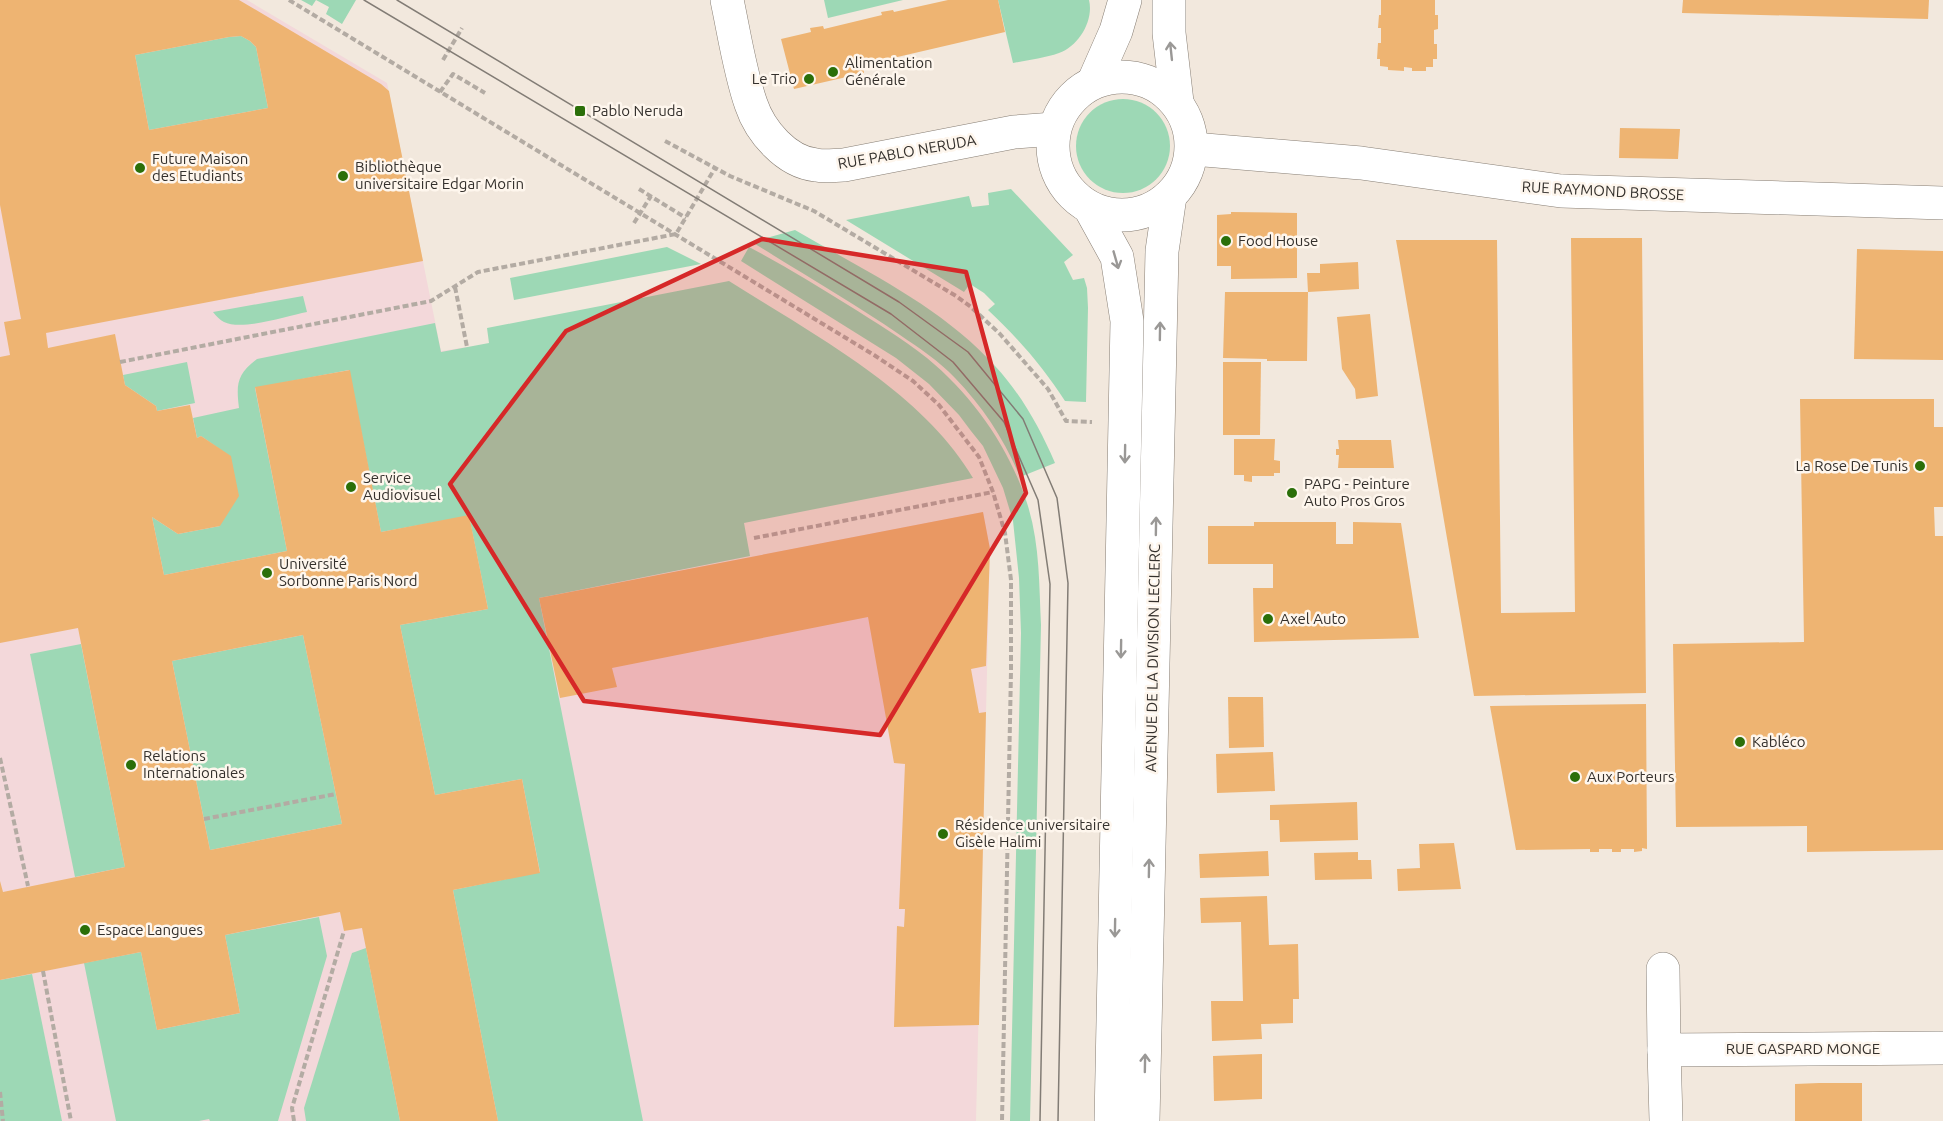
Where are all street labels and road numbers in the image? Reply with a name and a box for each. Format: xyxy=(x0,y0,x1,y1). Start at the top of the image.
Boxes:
street label: RUE PABLO NERUDA xyxy=(836,131,978,172)
street label: RUE RAYMOND BROSSE xyxy=(1521,178,1685,203)
street label: AVENUE DE LA DIVISION LECLERC xyxy=(1142,544,1163,772)
street label: RUE GASPARD MONGE xyxy=(1726,1040,1880,1057)

